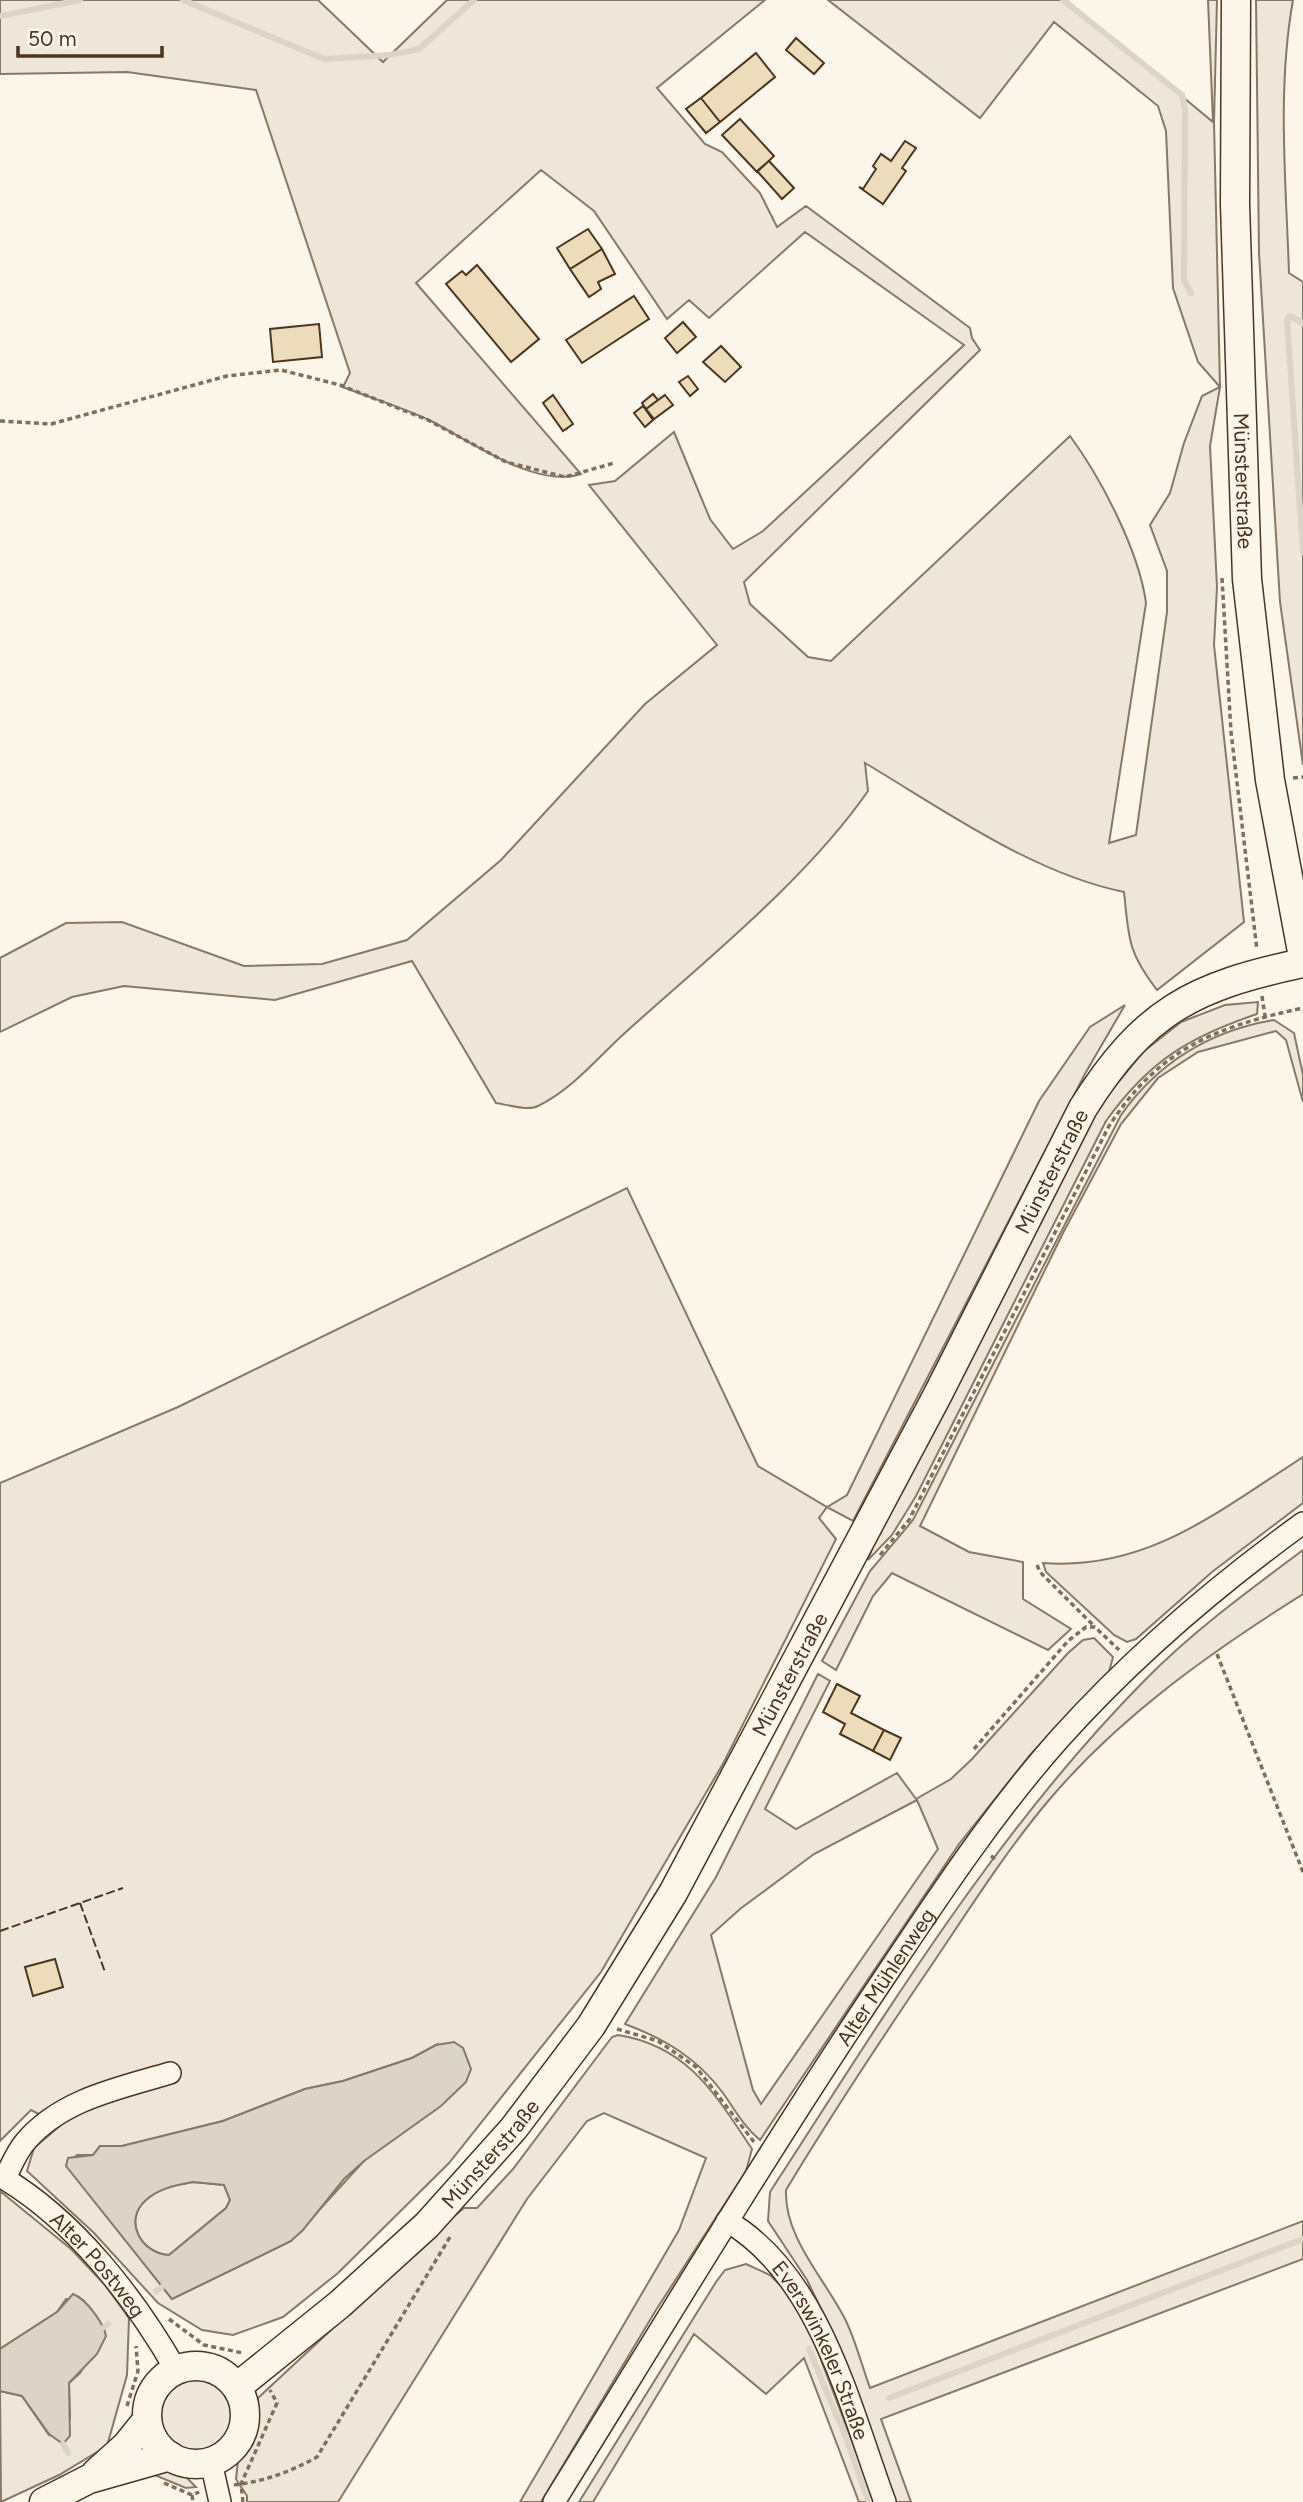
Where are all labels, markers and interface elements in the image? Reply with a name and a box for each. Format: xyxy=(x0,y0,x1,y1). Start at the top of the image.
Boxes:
scale bar xyxy=(18,14,161,58)
text: 50 m xyxy=(28,26,77,51)
street label: Münsterstraße xyxy=(1229,412,1259,549)
street label: Münsterstraße xyxy=(1009,1105,1093,1238)
street label: Münsterstraße xyxy=(746,1608,832,1740)
street label: Alter Mühlenweg xyxy=(831,1903,940,2050)
street label: Münsterstraße xyxy=(436,2094,544,2213)
street label: Alter Postweg xyxy=(46,2206,151,2322)
street label: Everswinkeler Straße xyxy=(767,2255,875,2443)

